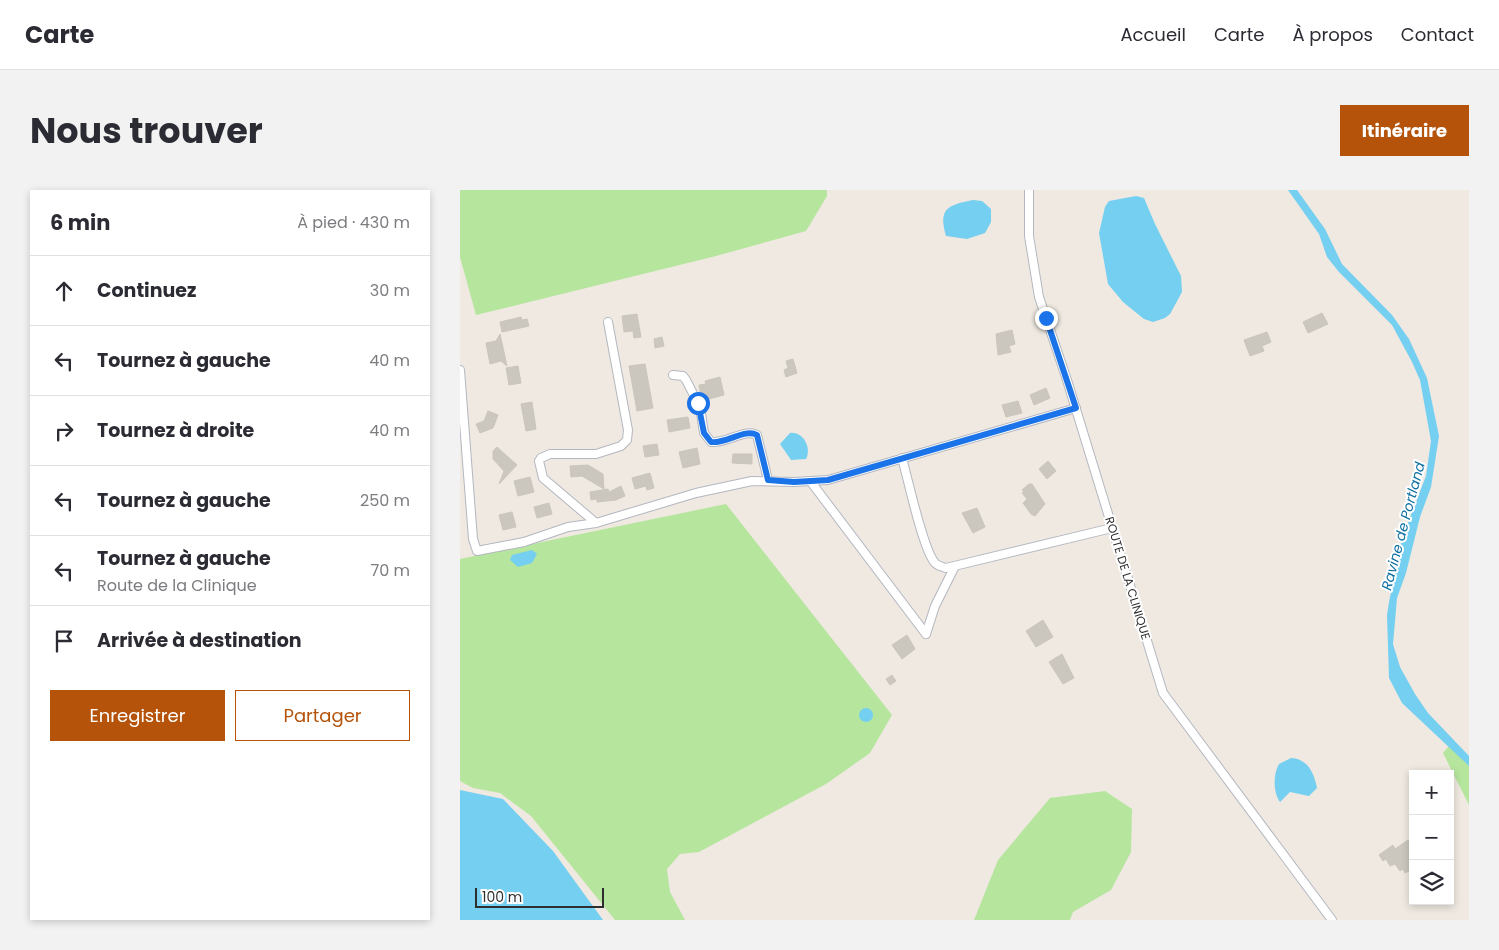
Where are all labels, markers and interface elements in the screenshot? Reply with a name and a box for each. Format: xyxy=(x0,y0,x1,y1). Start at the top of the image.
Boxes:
text: Carte xyxy=(25,18,94,51)
text: Accueil xyxy=(1120,22,1186,47)
text: Carte xyxy=(1214,22,1264,47)
text: À propos xyxy=(1292,22,1373,47)
text: Contact xyxy=(1401,22,1474,47)
button: Itinéraire xyxy=(1340,105,1469,156)
text: Nous trouver xyxy=(30,106,263,155)
text: 6 min xyxy=(50,208,110,237)
text: À pied · 430 m xyxy=(297,211,410,234)
icon: ahead xyxy=(50,277,78,305)
text: Continuez xyxy=(97,277,196,304)
text: 30 m xyxy=(370,279,410,302)
route end xyxy=(1035,307,1058,330)
icon: left xyxy=(50,347,78,375)
text: Tournez à gauche xyxy=(97,347,271,374)
text: 40 m xyxy=(369,349,410,372)
route start xyxy=(687,392,710,415)
icon: right xyxy=(50,417,78,445)
text: Tournez à droite xyxy=(97,417,254,444)
text: 40 m xyxy=(369,419,410,442)
water label: Ravine de Portland xyxy=(1376,459,1430,592)
icon: left xyxy=(50,487,78,515)
text: Tournez à gauche xyxy=(97,487,271,514)
text: 250 m xyxy=(360,489,410,512)
street label: ROUTE DE LA CLINIQUE xyxy=(1101,515,1155,641)
text: Tournez à gauche xyxy=(97,545,271,572)
icon: left xyxy=(50,557,78,585)
text: 70 m xyxy=(370,559,410,582)
text: Route de la Clinique xyxy=(97,574,257,597)
icon: arrive xyxy=(50,627,78,655)
text: Arrivée à destination xyxy=(97,627,302,654)
button: Enregistrer xyxy=(50,690,225,741)
button: Partager xyxy=(235,690,410,741)
map controls xyxy=(1409,770,1454,905)
button: + xyxy=(1409,770,1454,815)
button: − xyxy=(1409,815,1454,860)
button: layers xyxy=(1409,860,1454,905)
scale bar xyxy=(475,885,604,908)
text: 100 m xyxy=(482,887,522,907)

